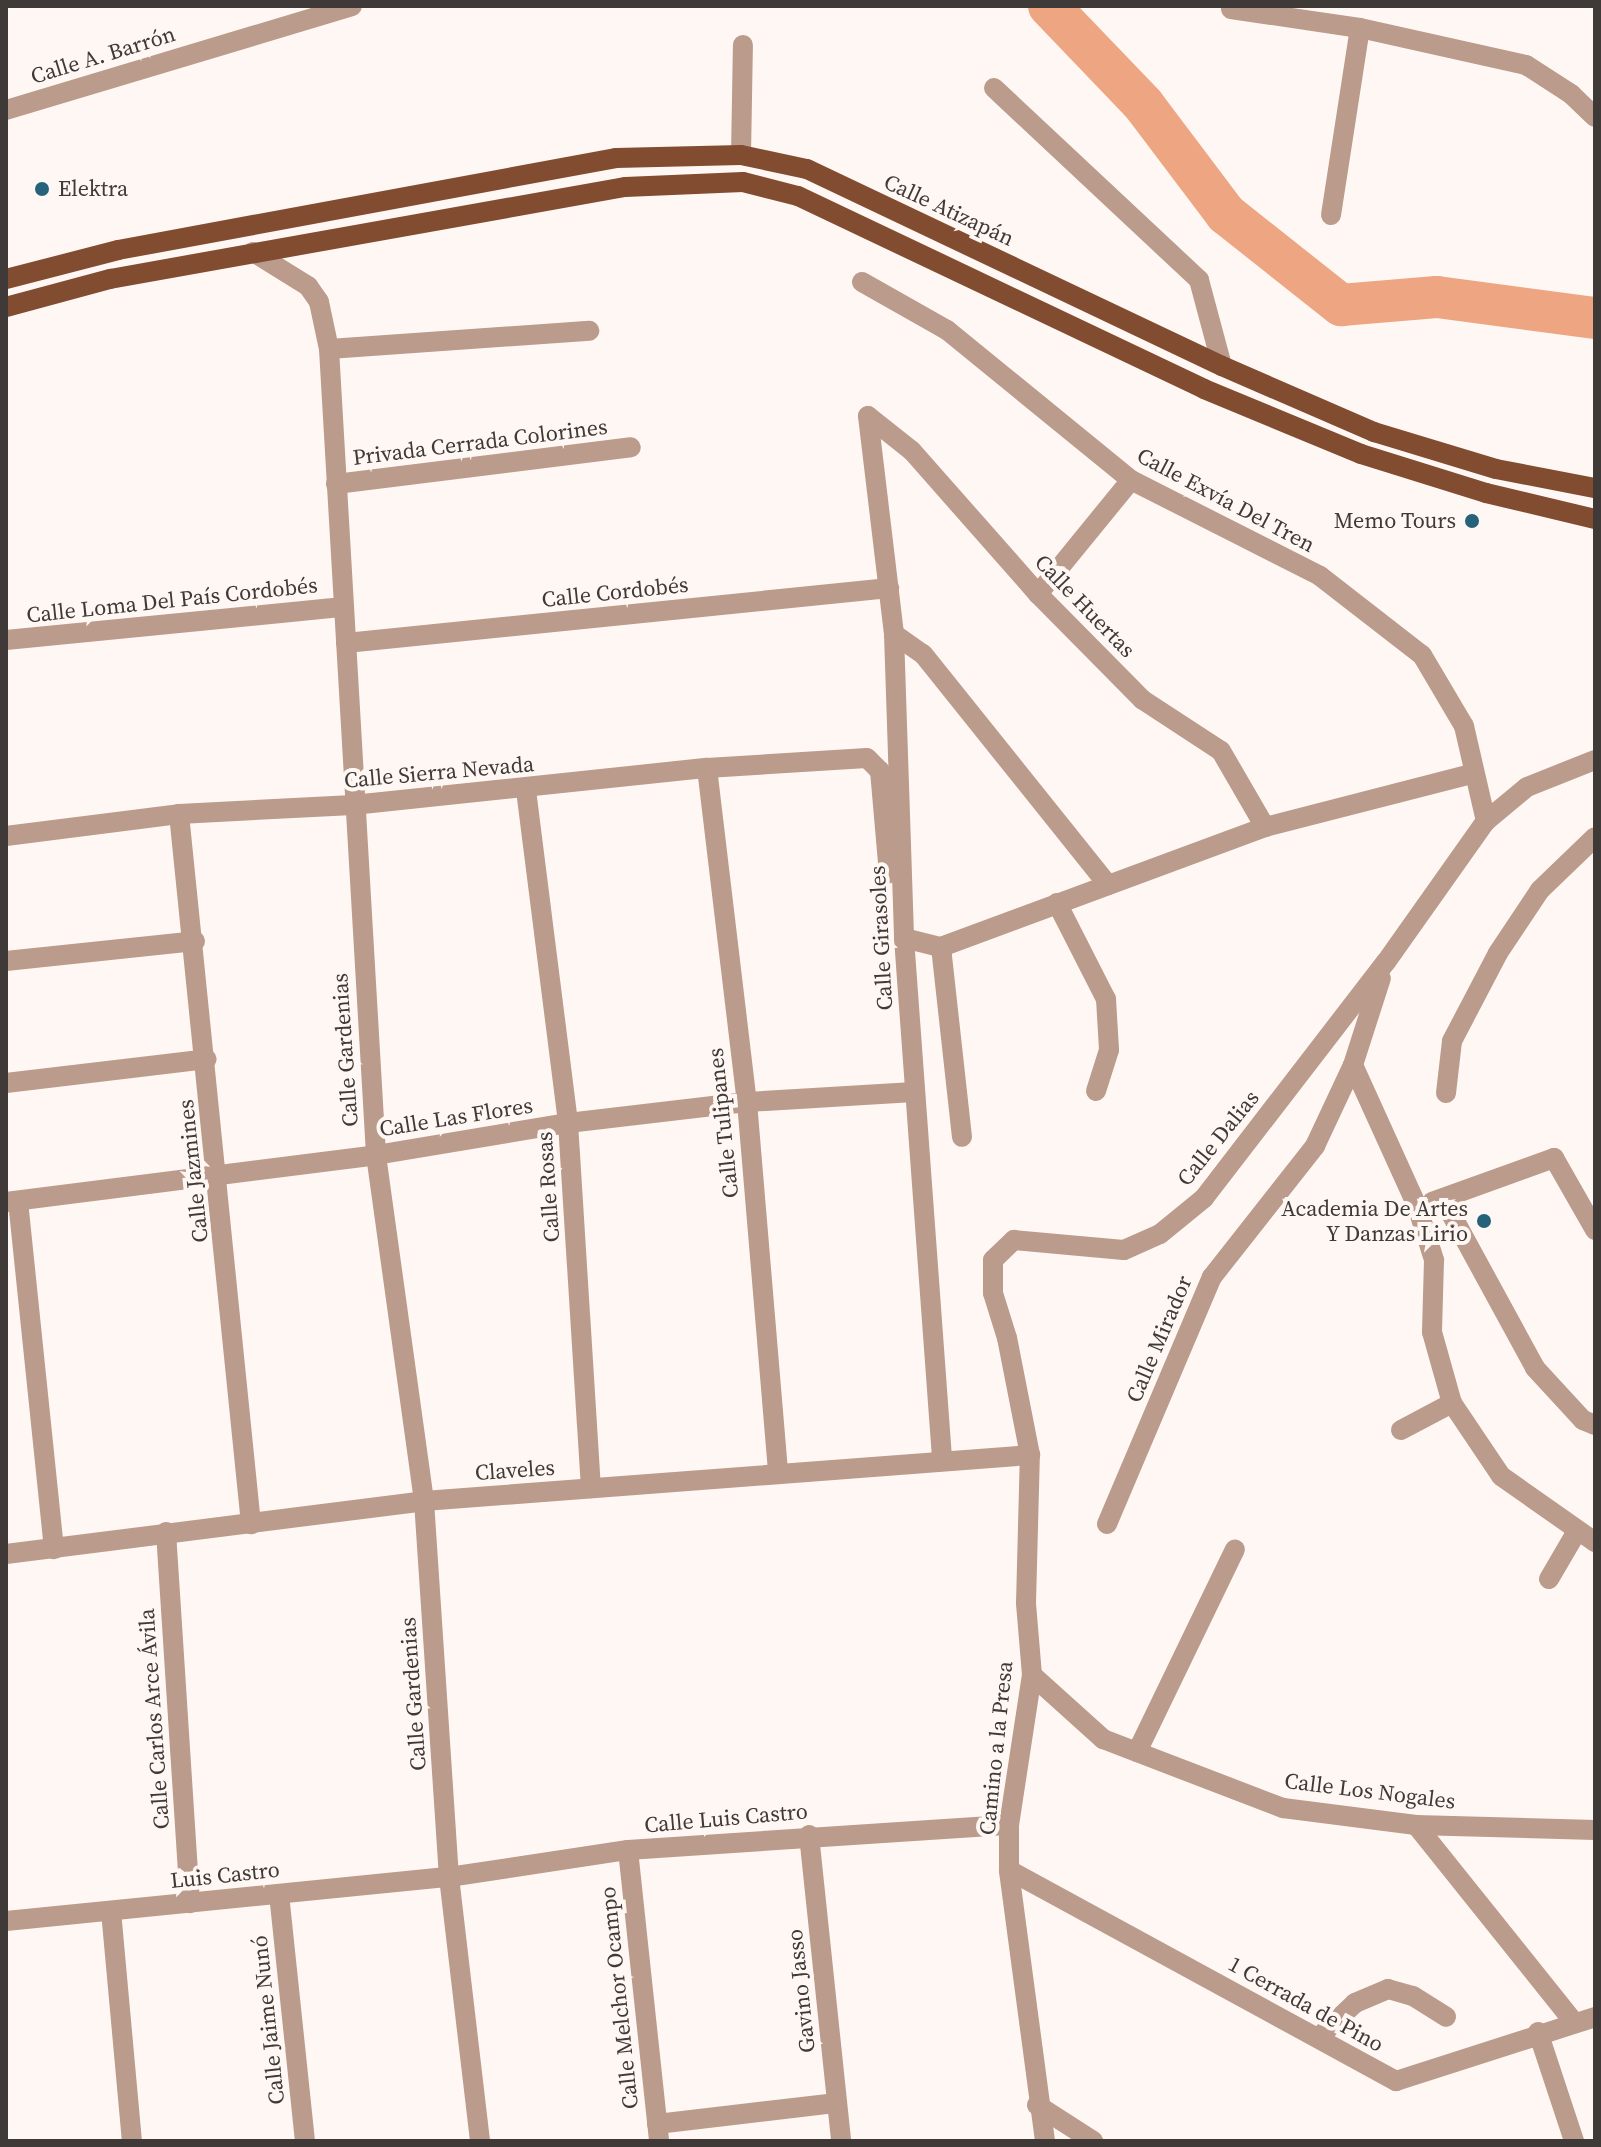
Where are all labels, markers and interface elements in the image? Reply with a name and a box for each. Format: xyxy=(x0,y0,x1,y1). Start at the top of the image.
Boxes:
street label: Calle A. Barrón xyxy=(28,21,178,89)
street label: Calle Atizapán xyxy=(880,168,1018,252)
place label: Elektra xyxy=(58,176,128,202)
marker: Elektra xyxy=(33,180,51,198)
street label: Privada Cerrada Colorines xyxy=(351,413,609,471)
street label: Calle Exvía Del Tren xyxy=(1132,442,1320,558)
place label: Memo Tours xyxy=(1333,508,1456,534)
marker: Memo Tours xyxy=(1463,512,1481,530)
street label: Calle Huertas xyxy=(1029,549,1141,663)
street label: Calle Cordobés xyxy=(540,571,690,613)
street label: Calle Loma Del País Cordobés xyxy=(25,572,319,628)
street label: Calle Sierra Nevada xyxy=(343,751,535,793)
street label: Calle Girasoles xyxy=(864,865,898,1011)
street label: Calle Gardenias xyxy=(326,972,364,1128)
street label: Calle Tulipanes xyxy=(702,1046,744,1200)
street label: Calle Dalias xyxy=(1171,1085,1265,1191)
street label: Calle Las Flores xyxy=(378,1092,534,1142)
street label: Calle Jazmines xyxy=(172,1098,214,1244)
street label: Calle Rosas xyxy=(531,1131,565,1243)
place label: Academia De Artes Y Danzas Lirio xyxy=(1281,1195,1468,1246)
marker: Academia De Artes Y Danzas Lirio xyxy=(1475,1212,1493,1230)
street label: Calle Mirador xyxy=(1120,1272,1198,1406)
street label: Claveles xyxy=(474,1454,556,1486)
street label: Calle Carlos Arce Ávila xyxy=(133,1608,175,1830)
street label: Calle Gardenias xyxy=(394,1616,432,1772)
street label: Camino a la Presa xyxy=(974,1660,1018,1836)
street label: Calle Los Nogales xyxy=(1283,1767,1457,1815)
street label: Calle Luis Castro xyxy=(643,1798,809,1838)
street label: Luis Castro xyxy=(169,1856,281,1894)
street label: Calle Melchor Ocampo xyxy=(594,1885,644,2111)
street label: Gavino Jasso xyxy=(781,1928,821,2054)
street label: Calle Jaime Nunó xyxy=(246,1934,290,2106)
street label: 1 Cerrada de Pino xyxy=(1224,1950,1388,2058)

